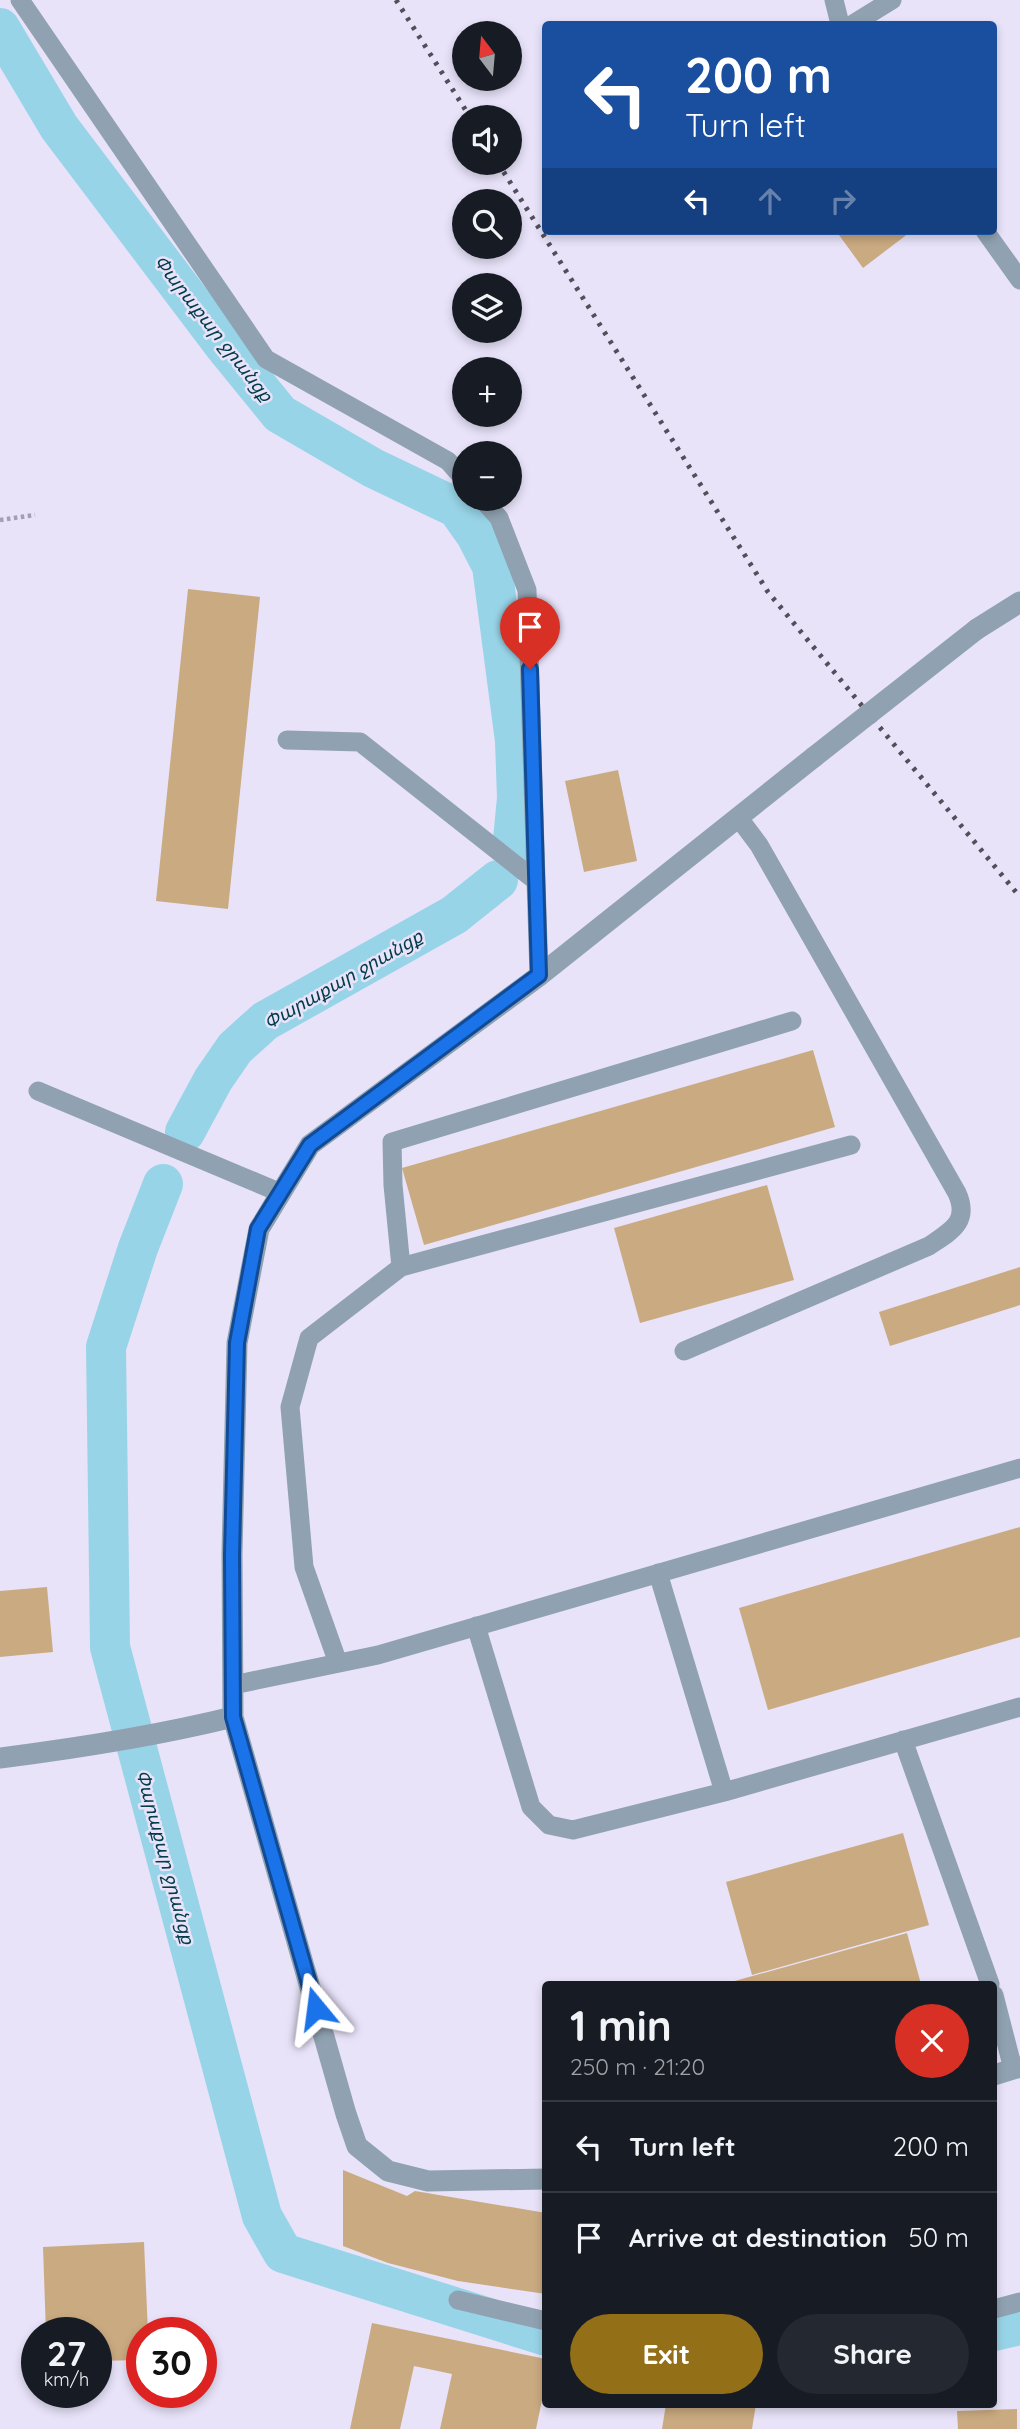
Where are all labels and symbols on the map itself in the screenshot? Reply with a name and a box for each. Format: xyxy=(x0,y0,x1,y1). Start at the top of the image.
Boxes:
north arrow xyxy=(452,21,522,91)
water label: Փարաքար ջրանցք xyxy=(149,250,279,407)
pin xyxy=(500,597,560,669)
water label: Փարաքար ջրանցք xyxy=(259,923,427,1034)
water label: Փարաքար ջրանցք xyxy=(131,1767,201,1947)
position arrow xyxy=(279,1971,353,2045)
speed limit sign: 30 xyxy=(126,2317,217,2408)

